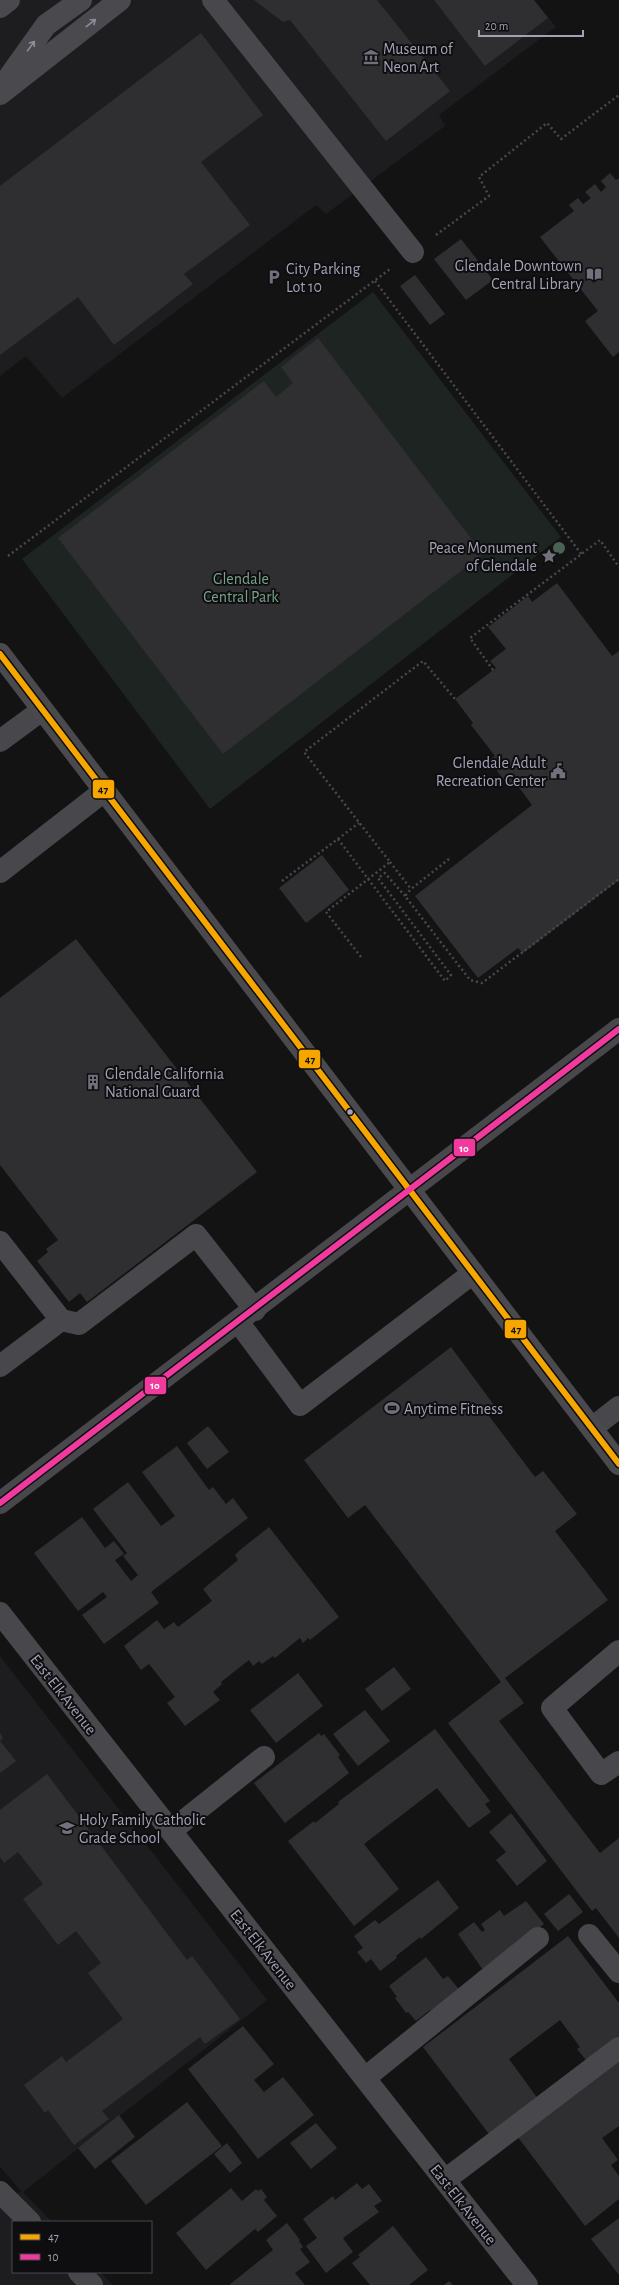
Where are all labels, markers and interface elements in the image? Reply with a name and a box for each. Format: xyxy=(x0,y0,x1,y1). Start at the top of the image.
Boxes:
scale bar xyxy=(479,12,583,38)
one-way arrow xyxy=(85,19,96,27)
text: 20 m xyxy=(485,20,508,32)
one-way arrow xyxy=(27,40,35,51)
place label: Museum of Neon Art xyxy=(383,41,454,75)
museum icon: Museum of Neon Art xyxy=(362,48,380,66)
place label: Glendale Downtown Central Library xyxy=(455,258,582,293)
place label: City Parking Lot 10 xyxy=(286,261,361,295)
library icon: Glendale Downtown Central Library xyxy=(585,265,603,283)
parking icon: City Parking Lot 10 xyxy=(265,268,283,286)
place label: Peace Monument of Glendale xyxy=(429,540,537,574)
place icon: Peace Monument of Glendale xyxy=(540,547,558,565)
park label: Glendale Central Park xyxy=(203,571,279,605)
place label: Glendale Adult Recreation Center xyxy=(436,755,547,789)
public building icon: Glendale Adult Recreation Center xyxy=(549,762,567,780)
line badge: 47 xyxy=(92,779,115,799)
text: 47 xyxy=(98,784,108,795)
line badge: 47 xyxy=(298,1049,321,1069)
text: 47 xyxy=(305,1054,315,1065)
place label: Glendale California National Guard xyxy=(105,1066,224,1100)
building icon: Glendale California National Guard xyxy=(84,1073,102,1091)
unlabelled marker xyxy=(345,1107,355,1117)
line badge: 10 xyxy=(453,1138,476,1157)
text: 10 xyxy=(459,1143,469,1154)
line badge: 47 xyxy=(504,1319,527,1339)
text: 47 xyxy=(511,1324,521,1335)
line badge: 10 xyxy=(144,1376,167,1395)
text: 10 xyxy=(150,1380,160,1391)
sports icon: Anytime Fitness xyxy=(383,1399,401,1417)
place label: Anytime Fitness xyxy=(404,1401,503,1418)
street label: East Elk Avenue xyxy=(27,1652,99,1738)
place label: Holy Family Catholic Grade School xyxy=(79,1812,206,1846)
school or university icon: Holy Family Catholic Grade School xyxy=(58,1819,76,1837)
street label: East Elk Avenue xyxy=(227,1907,299,1993)
street label: East Elk Avenue xyxy=(427,2162,499,2248)
legend xyxy=(12,2221,152,2273)
text: 47 xyxy=(48,2231,59,2243)
text: 10 xyxy=(48,2251,58,2263)

